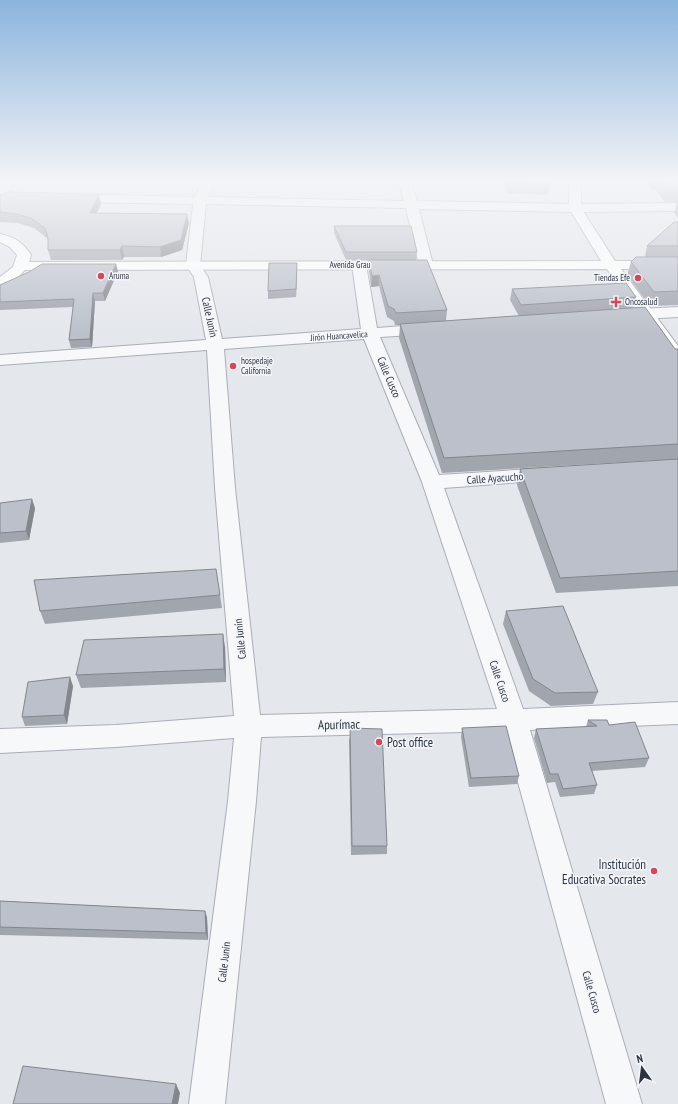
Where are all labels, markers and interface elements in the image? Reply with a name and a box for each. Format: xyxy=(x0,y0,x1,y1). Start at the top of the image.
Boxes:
street label: Avenida Grau xyxy=(330,259,371,270)
place label: Aruma xyxy=(109,270,129,281)
marker: Aruma xyxy=(96,271,106,281)
place label: Tiendas Efe xyxy=(594,272,630,283)
marker: Tiendas Efe xyxy=(633,273,643,283)
street label: Calle Junín xyxy=(199,296,221,339)
marker: Oncosalud xyxy=(610,296,622,308)
place label: Oncosalud xyxy=(625,296,657,307)
street label: Jirón Huancavelica xyxy=(309,328,368,343)
street label: Calle Cusco xyxy=(374,354,404,400)
place label: hospedaje California xyxy=(241,355,273,376)
marker: hospedaje California xyxy=(228,361,238,371)
street label: Calle Ayacucho xyxy=(466,469,524,487)
street label: Calle Junín xyxy=(231,618,249,660)
street label: Calle Cusco xyxy=(486,658,514,704)
street label: Apurímac xyxy=(318,716,361,733)
place label: Post office xyxy=(387,734,433,751)
marker: Post office xyxy=(374,737,384,747)
place label: Institución Educativa Socrates xyxy=(562,856,646,888)
marker: Institución Educativa Socrates xyxy=(649,866,659,876)
street label: Calle Junín xyxy=(215,941,233,983)
street label: Calle Cusco xyxy=(579,969,605,1015)
north arrow xyxy=(622,1048,662,1088)
text: N xyxy=(635,1051,644,1066)

